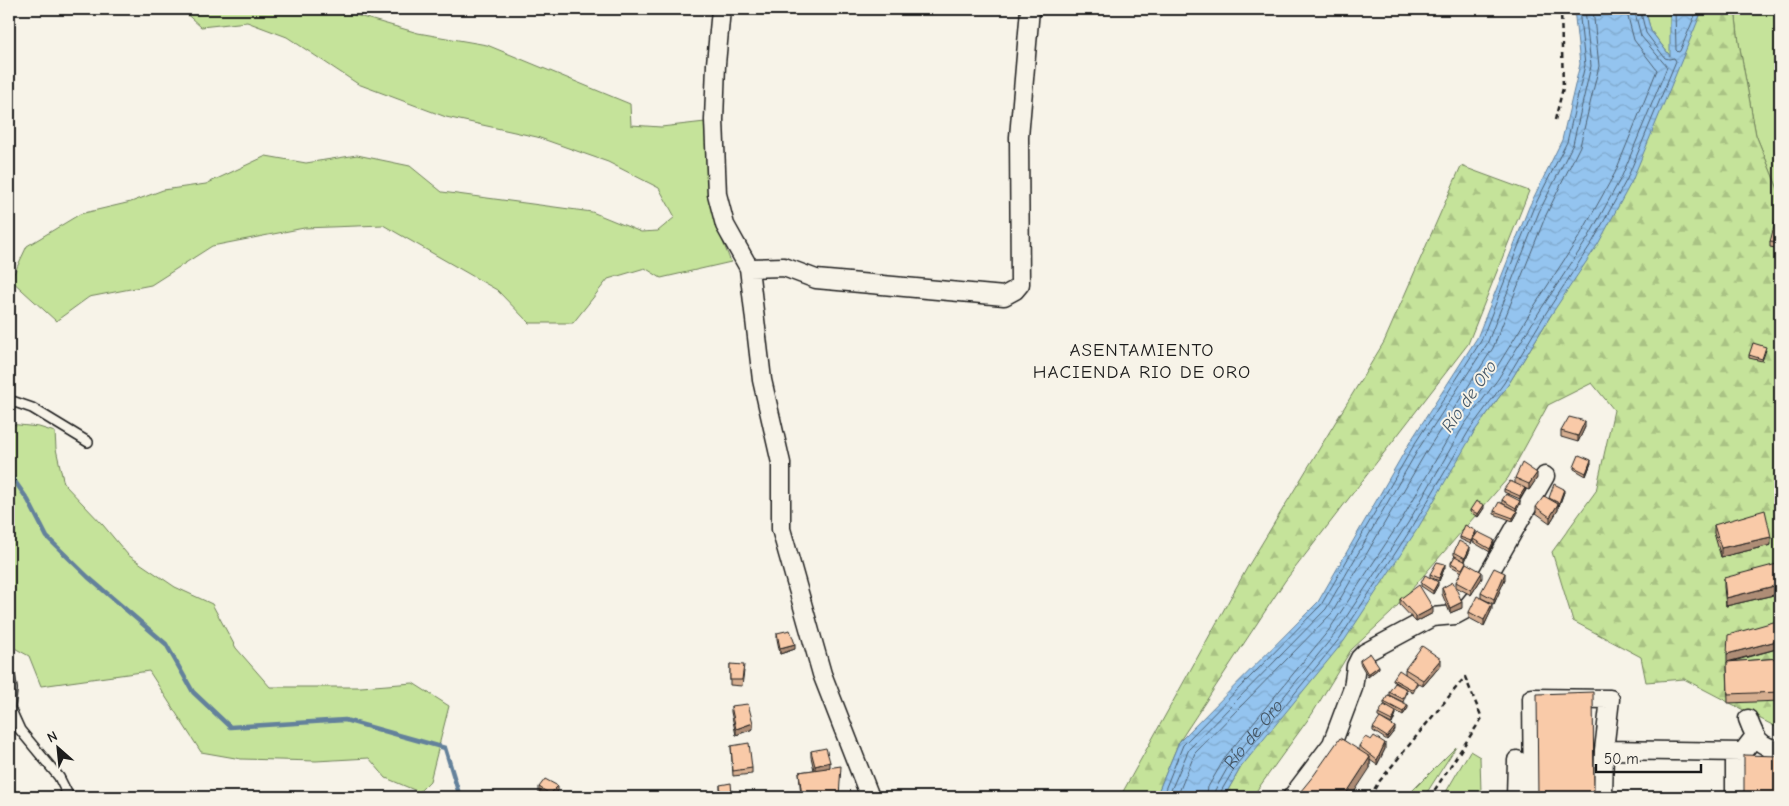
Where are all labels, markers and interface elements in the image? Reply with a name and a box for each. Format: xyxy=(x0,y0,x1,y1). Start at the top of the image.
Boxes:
district label: ASENTAMIENTO HACIENDA RIO DE ORO xyxy=(1033,339,1251,383)
water label: Río de Oro xyxy=(1437,356,1502,436)
water label: Río de Oro xyxy=(1219,696,1288,772)
north arrow xyxy=(32,724,82,774)
text: N xyxy=(44,727,60,747)
scale bar xyxy=(1596,741,1702,773)
text: 50 m xyxy=(1604,750,1639,768)

